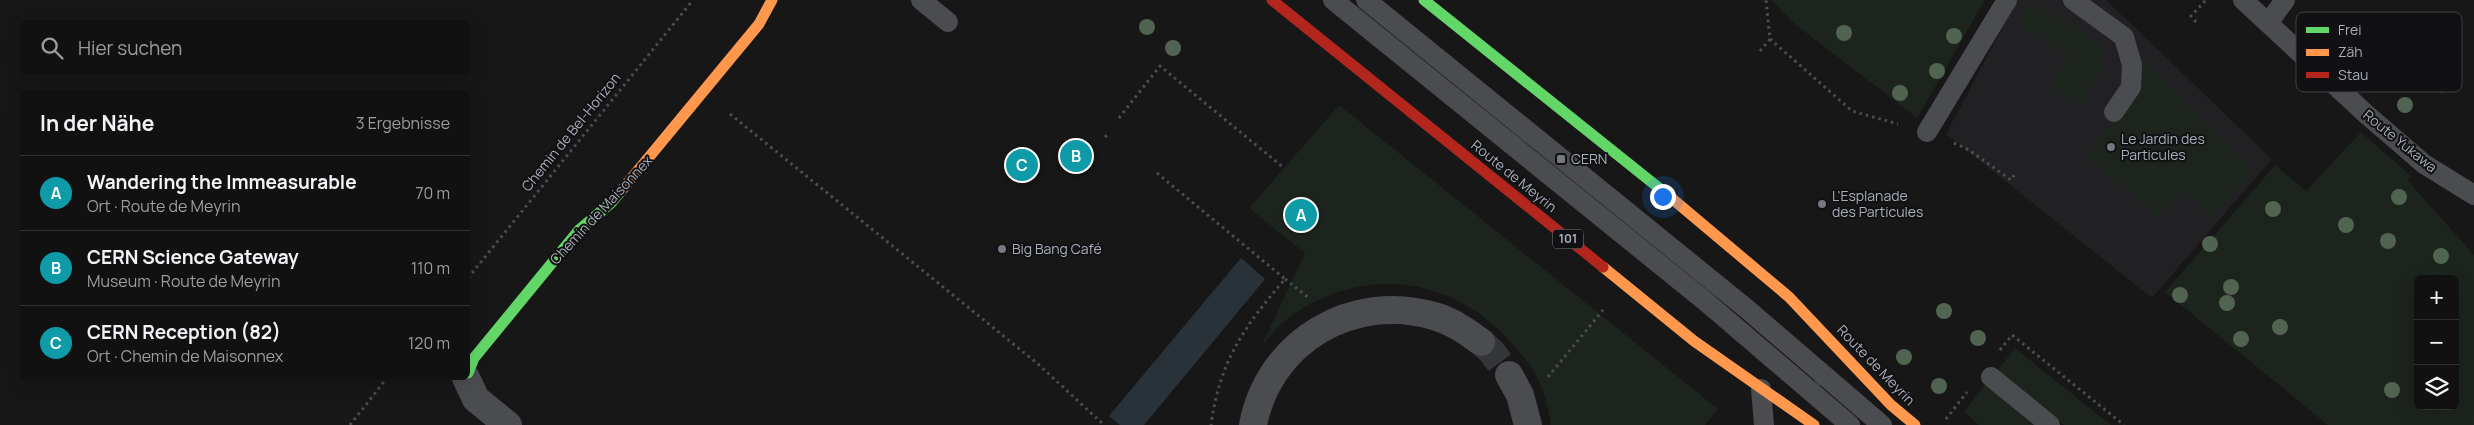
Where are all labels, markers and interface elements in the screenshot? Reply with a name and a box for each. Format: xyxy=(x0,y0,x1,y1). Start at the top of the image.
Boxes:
legend xyxy=(2296,12,2462,92)
search box xyxy=(20,20,470,75)
text: Frei xyxy=(2338,20,2361,39)
icon: search xyxy=(38,34,66,62)
text: Hier suchen xyxy=(78,35,182,61)
text: Zäh xyxy=(2338,42,2363,61)
text: Stau xyxy=(2338,65,2368,84)
street label: Chemin de Bel-Horizon xyxy=(517,68,624,195)
street label: Route Yukawa xyxy=(2359,105,2441,176)
text: In der Nähe xyxy=(40,109,154,137)
text: 3 Ergebnisse xyxy=(356,112,450,134)
place label: Le Jardin des Particules xyxy=(2121,129,2205,164)
street label: Route de Meyrin xyxy=(1468,135,1561,216)
pin: B xyxy=(1060,137,1092,175)
marker: Le Jardin des Particules xyxy=(2105,141,2117,153)
pin: C xyxy=(1006,146,1038,184)
place label: CERN xyxy=(1571,149,1607,168)
street label: Chemin de Maisonnex xyxy=(545,151,656,268)
marker: CERN xyxy=(1555,153,1567,165)
text: Wandering the Immeasurable xyxy=(87,169,357,195)
text: A xyxy=(51,182,61,204)
text: 70 m xyxy=(415,182,450,204)
your location xyxy=(1650,184,1676,210)
place label: L'Esplanade des Particules xyxy=(1832,186,1923,221)
text: Ort · Route de Meyrin xyxy=(87,195,241,217)
pin: A xyxy=(1285,196,1317,234)
marker: L'Esplanade des Particules xyxy=(1816,198,1828,210)
road number: 101 xyxy=(1553,230,1583,248)
place label: Big Bang Café xyxy=(1012,239,1102,258)
marker: Big Bang Café xyxy=(996,243,1008,255)
text: CERN Science Gateway xyxy=(87,244,299,270)
text: B xyxy=(51,257,61,279)
text: 110 m xyxy=(411,257,450,279)
text: Museum · Route de Meyrin xyxy=(87,270,281,292)
map controls xyxy=(2414,275,2459,410)
button: + xyxy=(2414,275,2459,320)
text: CERN Reception (82) xyxy=(87,319,281,345)
street label: Route de Meyrin xyxy=(1833,320,1920,409)
button: − xyxy=(2414,320,2459,365)
text: C xyxy=(50,332,62,354)
text: 120 m xyxy=(408,332,450,354)
text: Ort · Chemin de Maisonnex xyxy=(87,345,283,367)
button: layers xyxy=(2414,365,2459,410)

